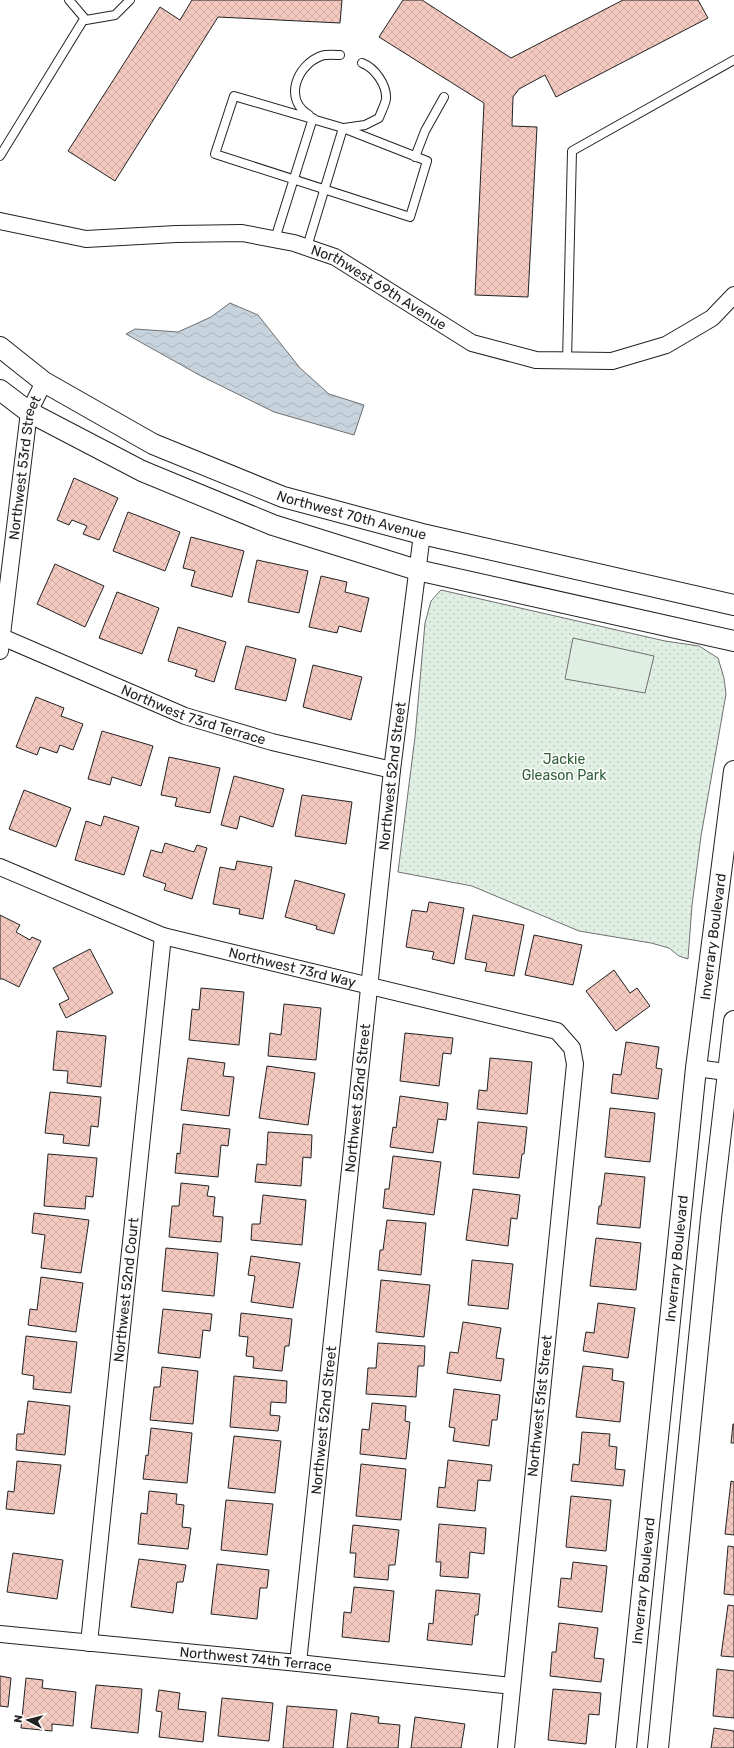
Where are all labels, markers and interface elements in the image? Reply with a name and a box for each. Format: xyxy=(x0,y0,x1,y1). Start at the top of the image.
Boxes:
street label: Northwest 69th Avenue xyxy=(309,241,450,333)
street label: Northwest 53rd Street xyxy=(5,392,45,541)
street label: Northwest 70th Avenue xyxy=(274,487,428,543)
street label: Northwest 73rd Terrace xyxy=(119,681,268,748)
street label: Northwest 52nd Street xyxy=(375,700,409,851)
park label: Jackie Gleason Park xyxy=(522,751,607,784)
street label: Inverrary Boulevard xyxy=(696,872,729,1001)
street label: Northwest 73rd Way xyxy=(227,944,358,991)
street label: Northwest 52nd Street xyxy=(341,1022,374,1173)
street label: Inverrary Boulevard xyxy=(661,1194,691,1323)
street label: Northwest 52nd Court xyxy=(110,1216,142,1363)
street label: Northwest 51st Street xyxy=(524,1334,556,1478)
street label: Northwest 52nd Street xyxy=(307,1345,340,1495)
street label: Inverrary Boulevard xyxy=(628,1517,658,1645)
street label: Northwest 74th Terrace xyxy=(179,1643,333,1675)
north arrow xyxy=(8,1700,48,1740)
text: N xyxy=(12,1714,26,1724)

